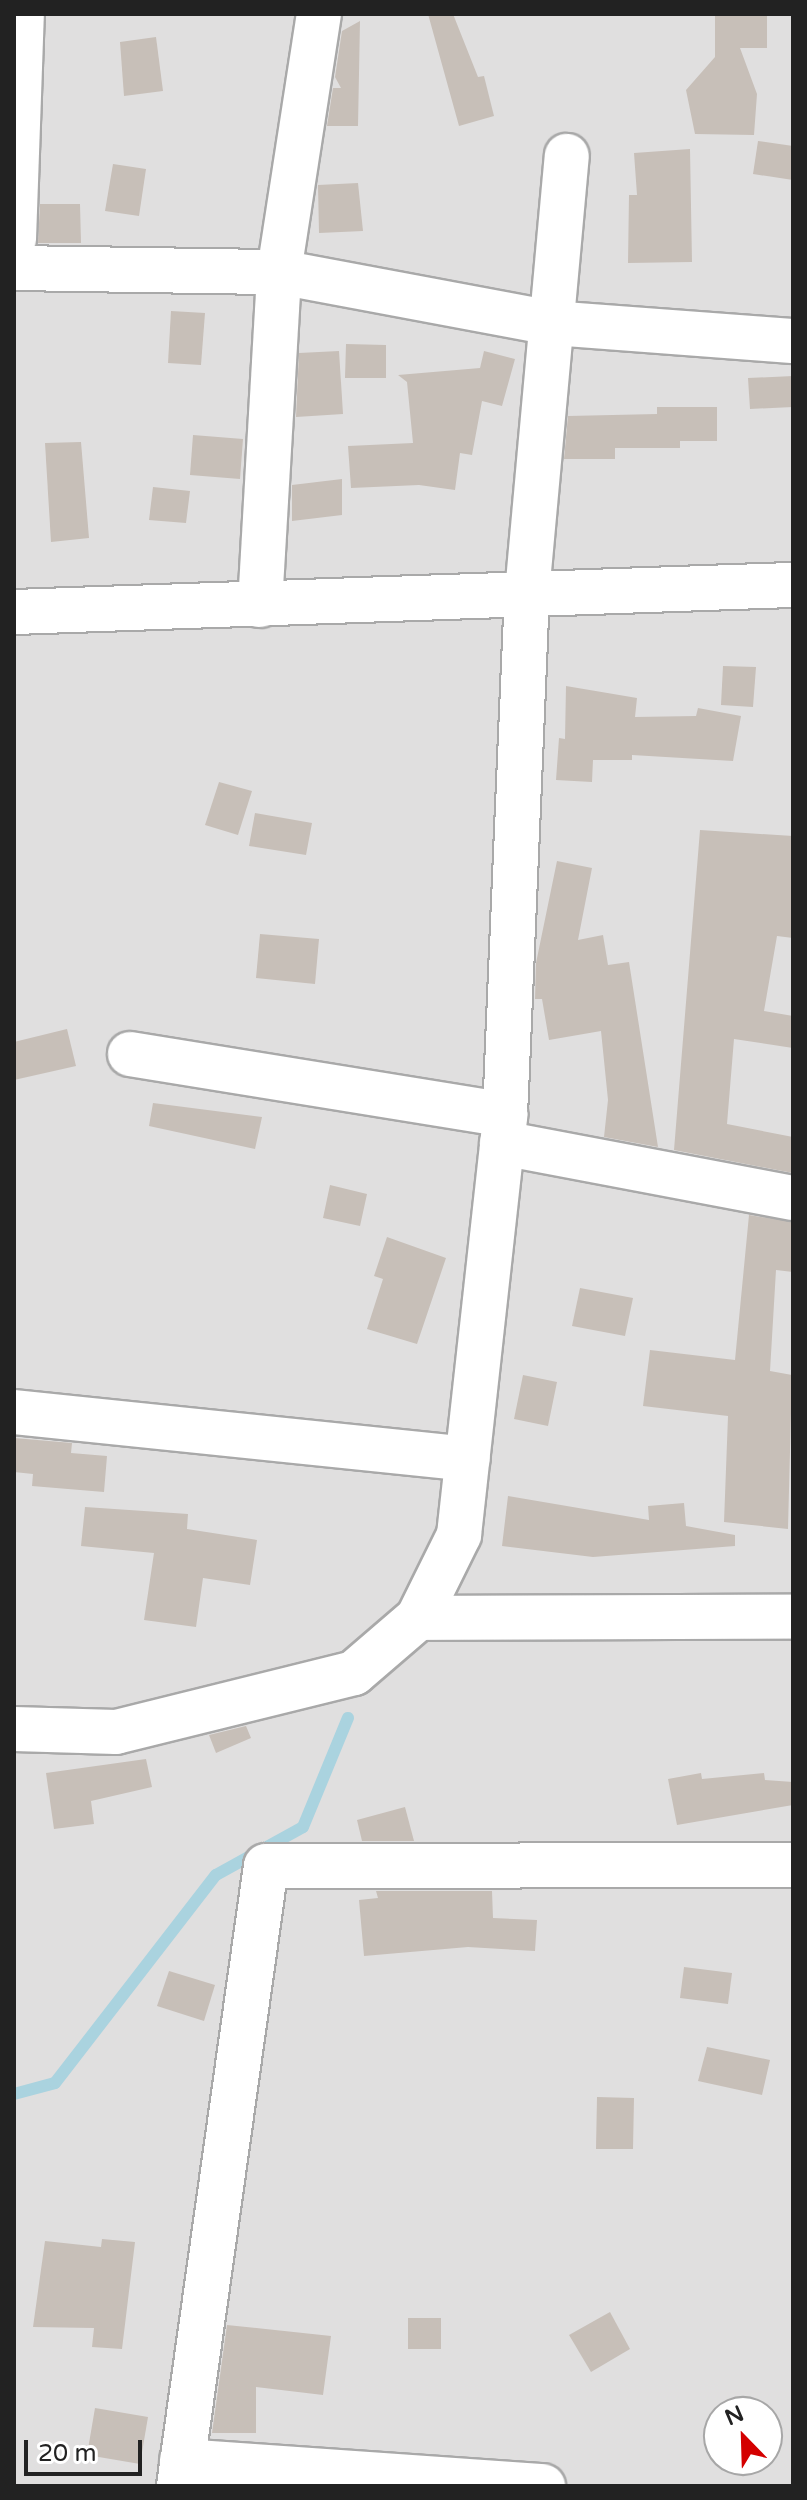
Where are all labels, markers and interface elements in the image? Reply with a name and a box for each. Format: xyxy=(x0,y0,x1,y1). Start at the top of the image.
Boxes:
north arrow xyxy=(703,2396,783,2476)
text: N xyxy=(721,2400,748,2431)
scale bar xyxy=(28,2424,146,2474)
text: 20 m xyxy=(38,2439,96,2468)

